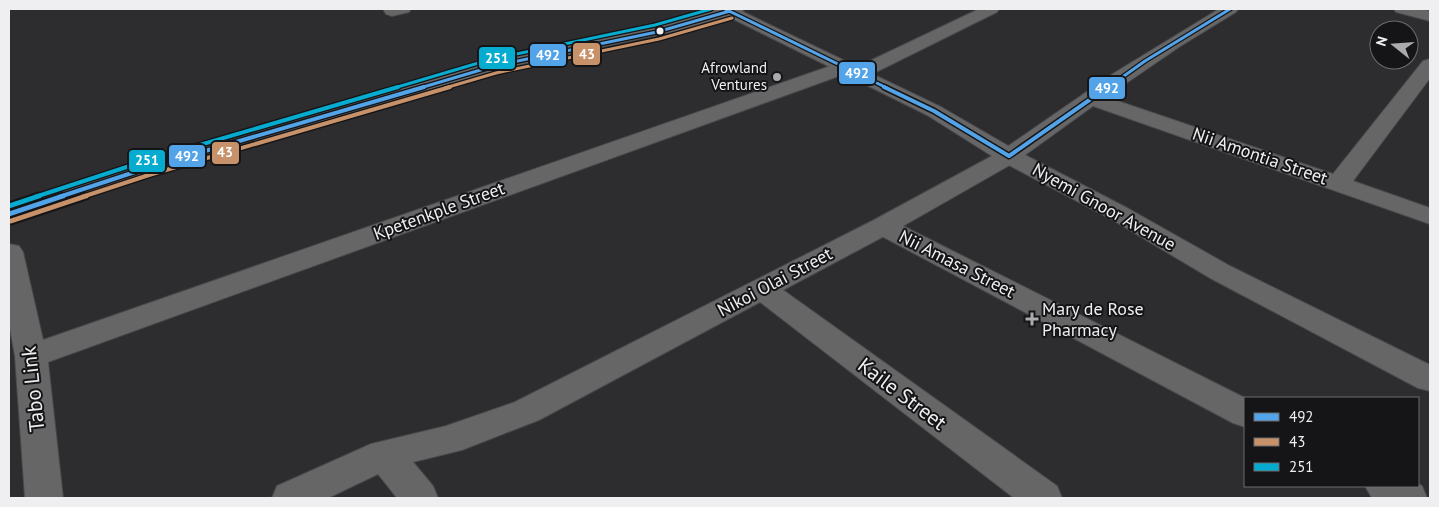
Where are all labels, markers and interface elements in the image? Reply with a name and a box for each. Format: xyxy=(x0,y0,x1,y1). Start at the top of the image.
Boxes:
north arrow xyxy=(1369,20,1419,70)
unlabelled marker xyxy=(655,26,665,36)
text: N xyxy=(1372,34,1392,48)
line badge: 43 xyxy=(572,42,601,66)
line badge: 492 xyxy=(529,43,567,67)
text: 43 xyxy=(579,45,595,63)
line badge: 251 xyxy=(478,46,516,70)
text: 492 xyxy=(536,46,560,64)
text: 251 xyxy=(485,49,509,67)
place label: Afrowland Ventures xyxy=(701,58,767,94)
line badge: 492 xyxy=(838,61,876,85)
text: 492 xyxy=(845,64,869,82)
marker: Afrowland Ventures xyxy=(771,71,783,83)
line badge: 492 xyxy=(1088,76,1126,100)
text: 492 xyxy=(1095,79,1119,97)
street label: Nii Amontia Street xyxy=(1190,122,1331,189)
line badge: 43 xyxy=(211,141,240,165)
text: 43 xyxy=(217,143,233,161)
line badge: 492 xyxy=(168,144,206,168)
text: 492 xyxy=(175,147,199,165)
line badge: 251 xyxy=(128,149,166,173)
text: 251 xyxy=(135,151,159,169)
street label: Nyemi Gnoor Avenue xyxy=(1029,158,1180,256)
street label: Kpetenkple Street xyxy=(370,176,508,245)
street label: Nii Amasa Street xyxy=(895,224,1019,303)
street label: Nikoi Olai Street xyxy=(713,242,836,321)
place label: Mary de Rose Pharmacy xyxy=(1042,297,1144,341)
marker: Mary de Rose Pharmacy xyxy=(1026,313,1038,325)
street label: Tabo Link xyxy=(15,345,50,433)
street label: Kaile Street xyxy=(853,351,952,436)
legend xyxy=(1244,397,1419,487)
text: 492 xyxy=(1289,407,1314,426)
text: 43 xyxy=(1289,432,1305,451)
text: 251 xyxy=(1289,457,1314,476)

